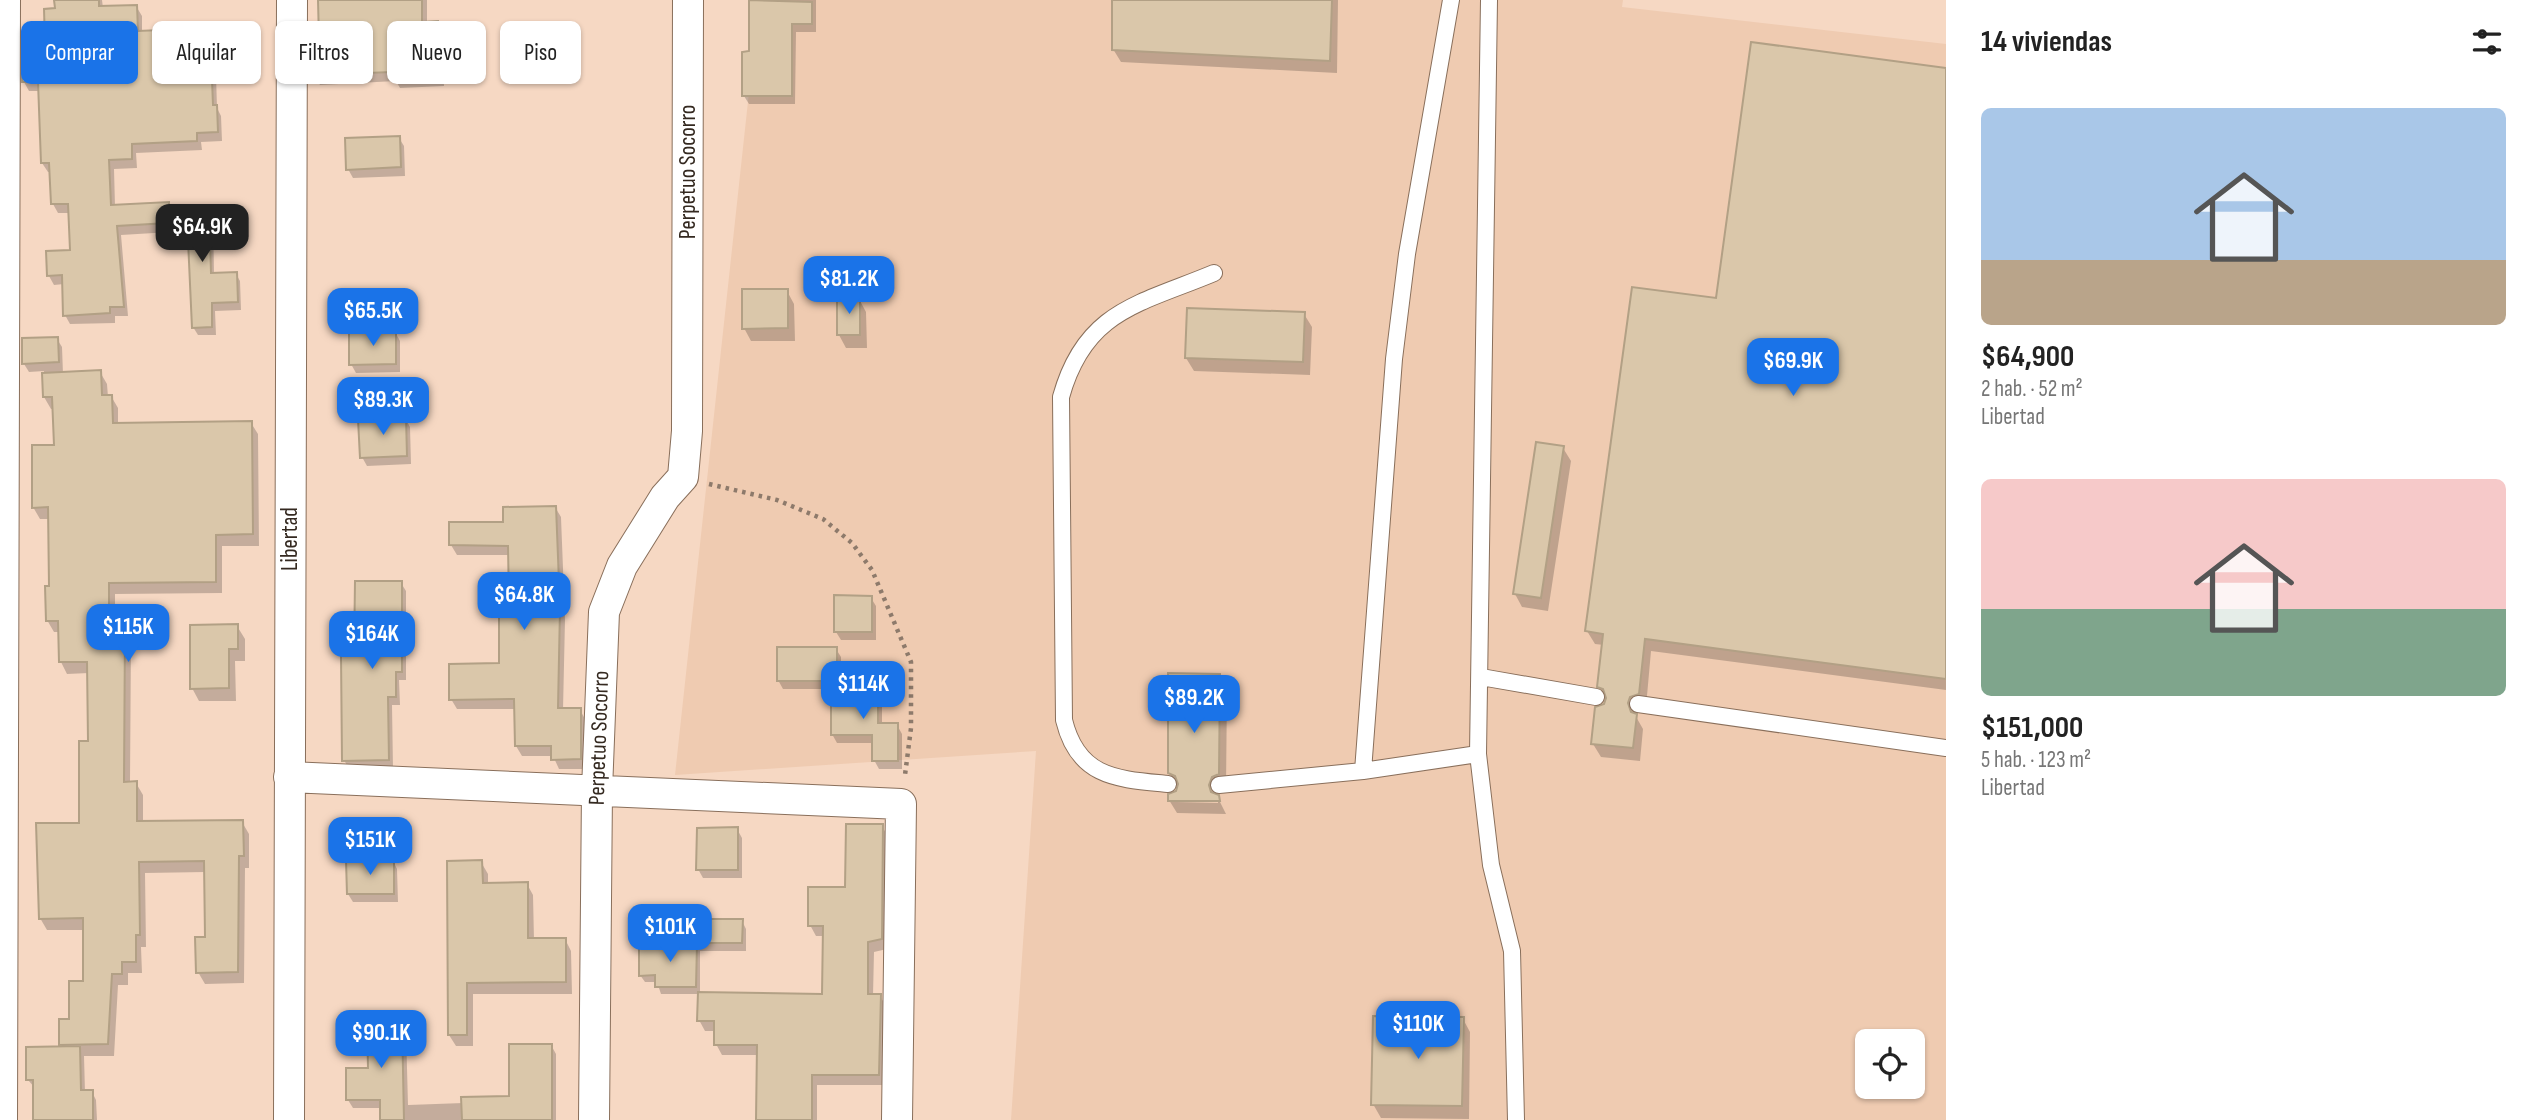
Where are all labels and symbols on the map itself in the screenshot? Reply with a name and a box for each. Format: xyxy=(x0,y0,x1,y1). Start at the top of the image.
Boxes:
street label: Perpetuo Socorro xyxy=(674,105,702,239)
pin: $64.9K xyxy=(145,204,259,264)
pin: $81.2K xyxy=(792,256,906,316)
pin: $65.5K xyxy=(316,288,430,348)
pin: $69.9K xyxy=(1736,338,1850,398)
pin: $89.3K xyxy=(326,378,440,437)
street label: Libertad xyxy=(276,507,304,571)
pin: $64.8K xyxy=(467,572,581,632)
pin: $115K xyxy=(79,604,177,664)
pin: $164K xyxy=(323,612,421,671)
pin: $114K xyxy=(814,662,912,721)
street label: Perpetuo Socorro xyxy=(583,670,615,806)
pin: $89.2K xyxy=(1137,676,1251,735)
pin: $151K xyxy=(321,818,419,877)
pin: $101K xyxy=(621,904,719,964)
pin: $110K xyxy=(1369,1002,1467,1061)
pin: $90.1K xyxy=(324,1010,438,1070)

